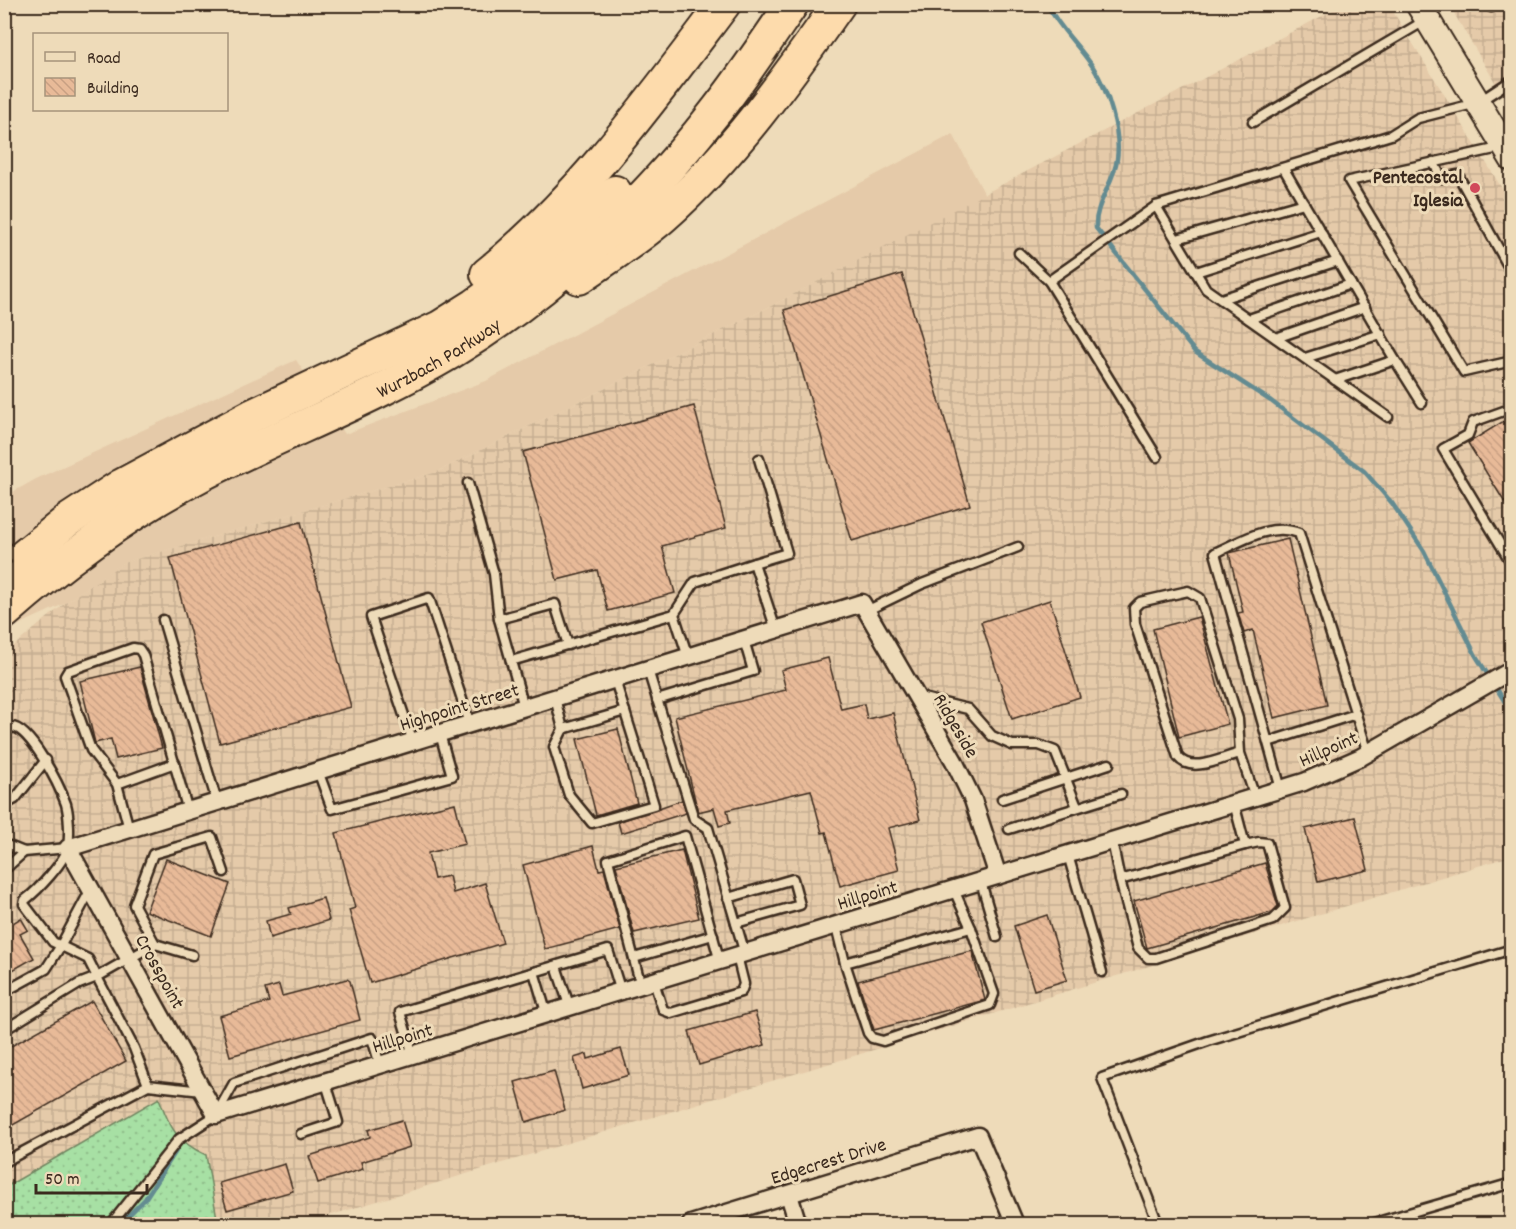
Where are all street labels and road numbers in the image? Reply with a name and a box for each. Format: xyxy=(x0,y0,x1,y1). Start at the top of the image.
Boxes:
street label: Wurzbach Parkway xyxy=(373,312,508,407)
street label: Highpoint Street xyxy=(397,677,523,740)
street label: Ridgeside xyxy=(925,689,984,764)
street label: Hillpoint xyxy=(1295,725,1363,776)
street label: Hillpoint xyxy=(834,874,902,919)
street label: Crosspoint xyxy=(126,930,190,1015)
street label: Hillpoint xyxy=(369,1017,437,1062)
street label: Edgecrest Drive xyxy=(768,1132,890,1194)

